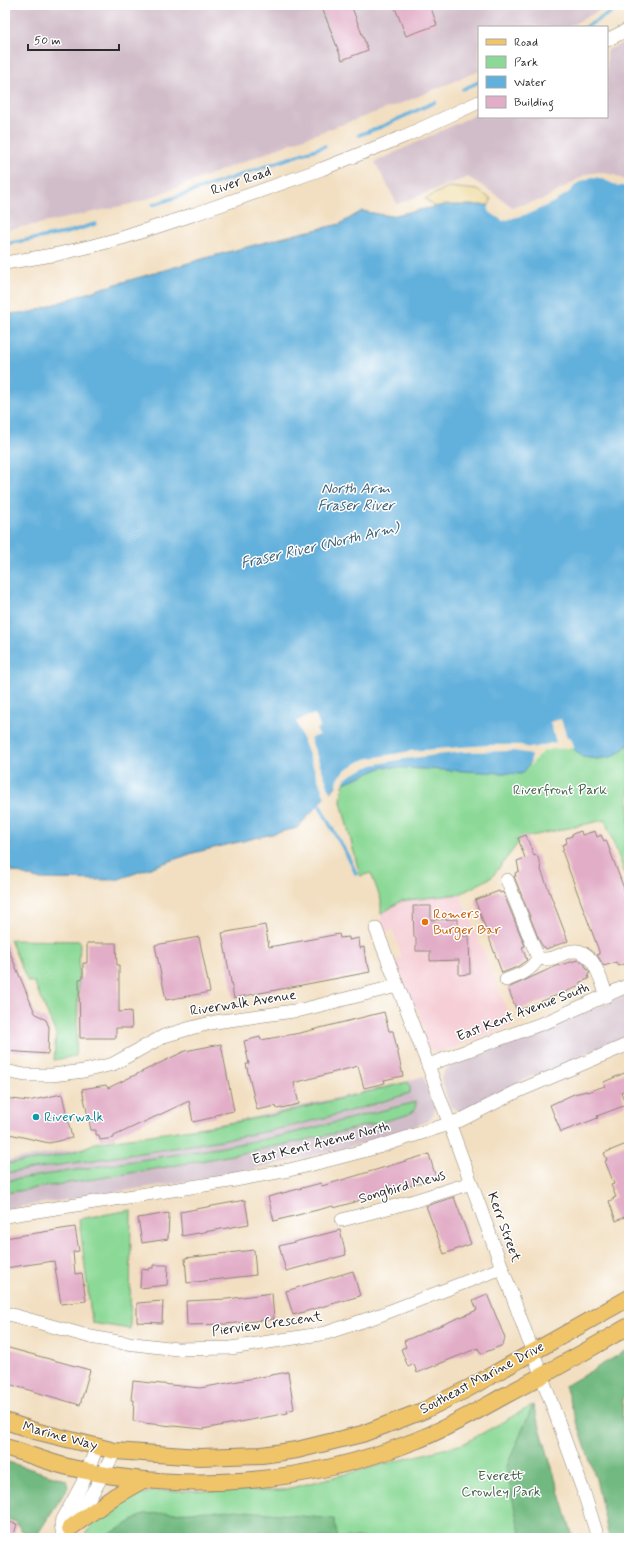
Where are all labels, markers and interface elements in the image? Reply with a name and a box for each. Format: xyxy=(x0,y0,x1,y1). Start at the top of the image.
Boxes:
scale bar xyxy=(28,26,119,52)
legend xyxy=(478,26,608,118)
text: 50 m xyxy=(34,33,61,49)
text: Road xyxy=(514,35,538,51)
text: Park xyxy=(514,55,538,71)
text: Water xyxy=(514,75,546,91)
text: Building xyxy=(514,95,554,112)
street label: River Road xyxy=(208,162,274,200)
water label: North Arm Fraser River xyxy=(318,479,396,516)
water label: Fraser River (North Arm) xyxy=(239,518,403,574)
park label: Riverfront Park xyxy=(513,781,607,799)
place label: Romers Burger Bar xyxy=(433,905,501,940)
marker: Romers Burger Bar xyxy=(420,917,430,927)
street label: East Kent Avenue South xyxy=(454,978,592,1046)
street label: Riverwalk Avenue xyxy=(189,986,297,1020)
place label: Riverwalk xyxy=(44,1108,103,1126)
marker: Riverwalk xyxy=(31,1112,41,1122)
street label: East Kent Avenue North xyxy=(250,1117,392,1169)
street label: Songbird Mews xyxy=(357,1166,448,1209)
street label: Kerr Street xyxy=(483,1190,525,1265)
street label: Pierview Crescent xyxy=(211,1307,324,1341)
street label: Southeast Marine Drive xyxy=(417,1338,547,1418)
street label: Marine Way xyxy=(21,1417,99,1455)
park label: Everett Crowley Park xyxy=(461,1467,541,1501)

